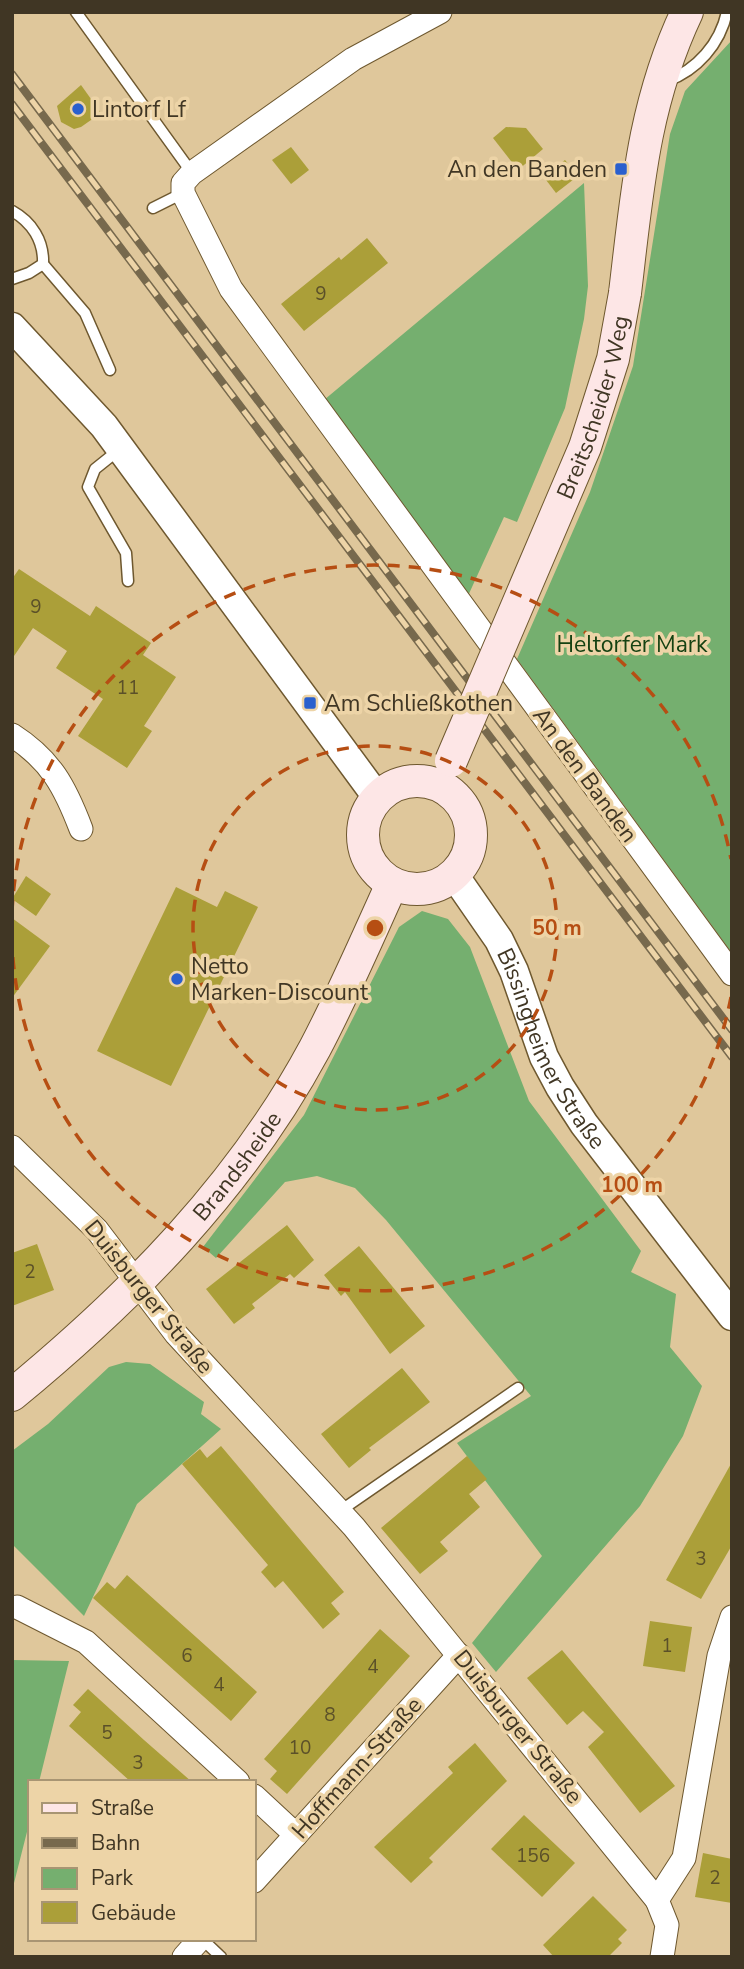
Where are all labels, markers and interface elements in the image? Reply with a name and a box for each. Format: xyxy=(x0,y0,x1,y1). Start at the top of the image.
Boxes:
place label: Lintorf Lf xyxy=(92,94,186,125)
marker: Lintorf Lf xyxy=(70,101,86,117)
place label: An den Banden xyxy=(447,154,607,185)
marker: An den Banden xyxy=(613,161,629,177)
house number: 9 xyxy=(315,281,327,307)
street label: Breitscheider Weg xyxy=(549,313,636,504)
house number: 9 xyxy=(30,594,42,620)
park label: Heltorfer Mark xyxy=(556,629,708,660)
house number: 11 xyxy=(117,675,139,701)
place label: Am Schließkothen xyxy=(324,688,513,719)
marker: Am Schließkothen xyxy=(302,695,318,711)
street label: An den Banden xyxy=(525,701,645,849)
text: 50 m xyxy=(532,914,582,942)
centre of rings xyxy=(363,916,387,940)
street label: Bissingheimer Straße xyxy=(490,943,613,1155)
place label: Netto Marken-Discount xyxy=(191,951,369,1008)
marker: Netto Marken-Discount xyxy=(169,971,185,987)
street label: Brandsheide xyxy=(186,1105,289,1227)
text: 100 m xyxy=(601,1171,663,1199)
street label: Duisburger Straße xyxy=(77,1214,221,1380)
house number: 2 xyxy=(24,1259,36,1285)
house number: 3 xyxy=(695,1546,707,1572)
house number: 1 xyxy=(661,1633,673,1659)
house number: 6 xyxy=(181,1643,193,1669)
street label: Duisburger Straße xyxy=(446,1644,590,1810)
house number: 4 xyxy=(367,1654,379,1680)
house number: 4 xyxy=(213,1672,225,1698)
street label: Hoffmann-Straße xyxy=(285,1690,429,1846)
house number: 8 xyxy=(324,1702,336,1728)
house number: 5 xyxy=(101,1720,113,1746)
house number: 10 xyxy=(289,1735,311,1761)
house number: 3 xyxy=(132,1750,144,1776)
legend xyxy=(28,1780,256,1941)
text: Straße xyxy=(91,1794,154,1822)
text: Bahn xyxy=(91,1829,140,1857)
house number: 156 xyxy=(516,1843,550,1869)
text: Park xyxy=(91,1864,133,1892)
house number: 2 xyxy=(709,1865,721,1891)
text: Gebäude xyxy=(91,1899,176,1927)

